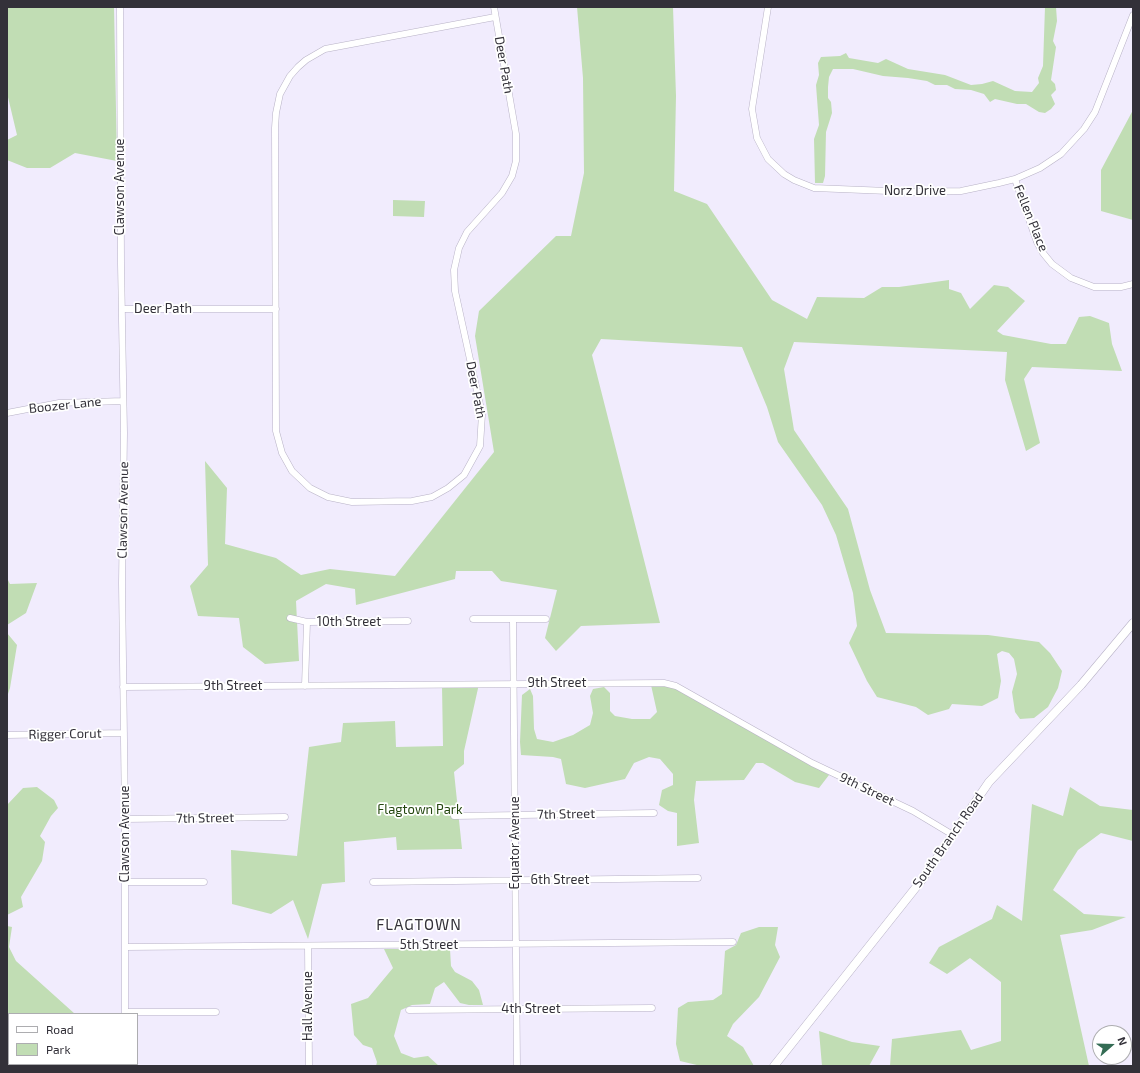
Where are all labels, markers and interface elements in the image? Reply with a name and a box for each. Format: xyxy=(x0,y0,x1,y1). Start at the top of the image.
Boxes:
street label: Deer Path xyxy=(491,35,517,95)
street label: Clawson Avenue xyxy=(112,138,128,236)
street label: Fellen Place xyxy=(1010,182,1052,254)
street label: Norz Drive xyxy=(884,183,946,199)
street label: Deer Path xyxy=(134,301,192,317)
street label: Deer Path xyxy=(463,360,489,420)
street label: Boozer Lane xyxy=(28,393,102,417)
street label: Clawson Avenue xyxy=(114,461,132,559)
street label: 10th Street xyxy=(317,614,381,630)
street label: 9th Street xyxy=(528,675,586,691)
street label: 9th Street xyxy=(204,678,262,694)
street label: Rigger Corut xyxy=(28,726,102,742)
street label: 9th Street xyxy=(837,769,897,809)
street label: Clawson Avenue xyxy=(117,785,133,883)
street label: South Branch Road xyxy=(909,790,987,890)
street label: Equator Avenue xyxy=(507,796,523,890)
park label: Flagtown Park xyxy=(377,802,463,818)
street label: 7th Street xyxy=(537,806,595,822)
street label: 7th Street xyxy=(176,810,234,826)
street label: 6th Street xyxy=(531,872,589,888)
district label: FLAGTOWN xyxy=(376,916,462,934)
street label: 5th Street xyxy=(400,937,458,953)
street label: Hall Avenue xyxy=(300,971,316,1041)
street label: 4th Street xyxy=(501,1001,561,1017)
legend xyxy=(8,1013,138,1065)
text: Road xyxy=(46,1022,74,1036)
north arrow xyxy=(1092,1025,1132,1065)
text: N xyxy=(1115,1035,1130,1047)
text: Park xyxy=(46,1042,71,1056)

